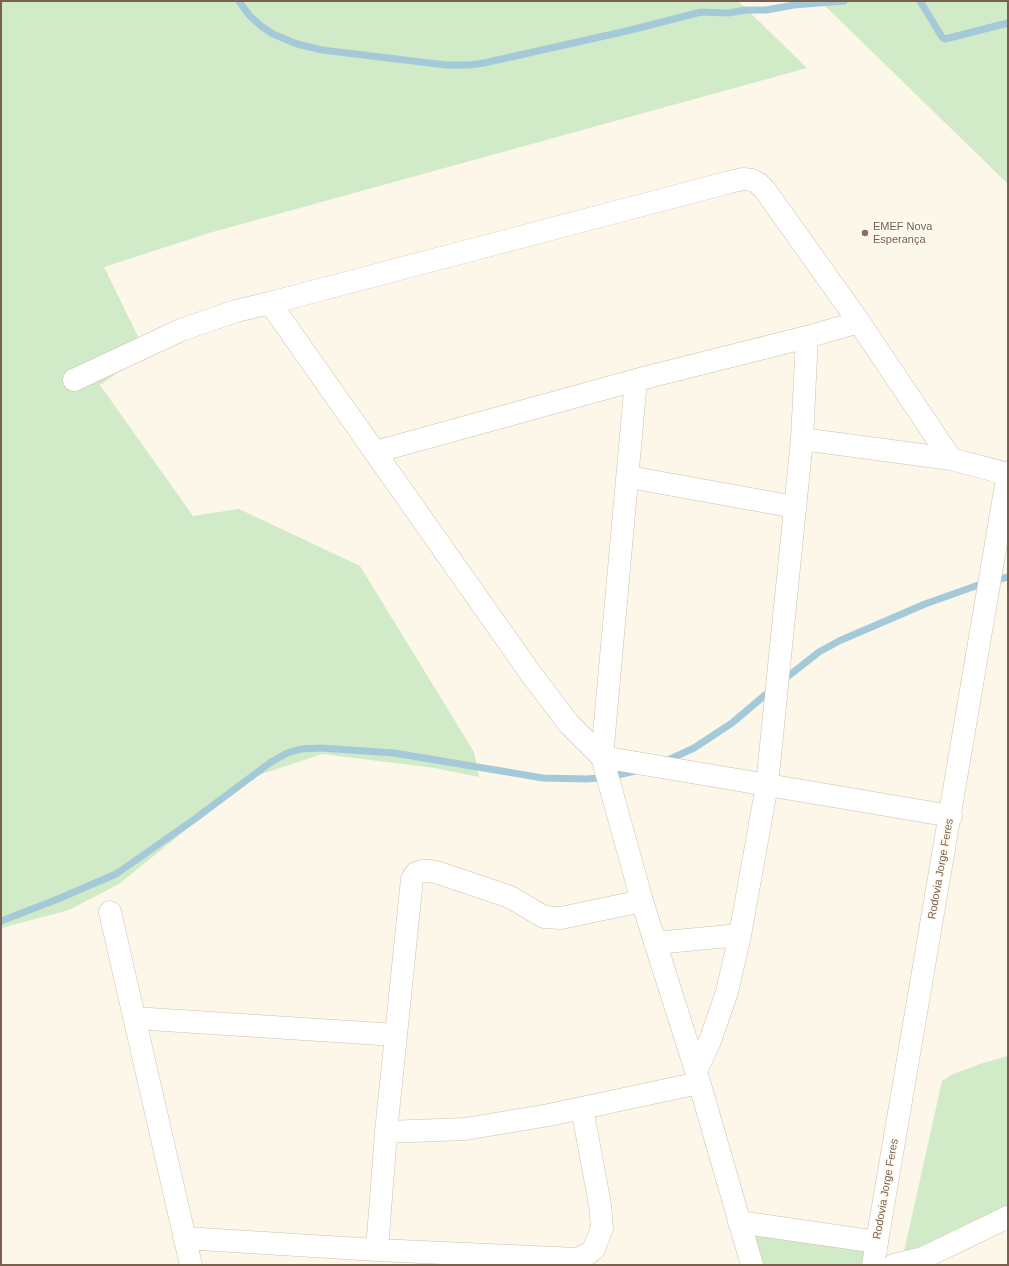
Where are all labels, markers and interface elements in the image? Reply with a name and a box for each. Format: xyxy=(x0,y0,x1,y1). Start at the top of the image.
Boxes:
place label: EMEF Nova Esperança xyxy=(873,220,932,246)
marker: EMEF Nova Esperança xyxy=(860,228,870,238)
street label: Rodovia Jorge Feres xyxy=(926,818,956,920)
street label: Rodovia Jorge Feres xyxy=(871,1138,901,1240)

